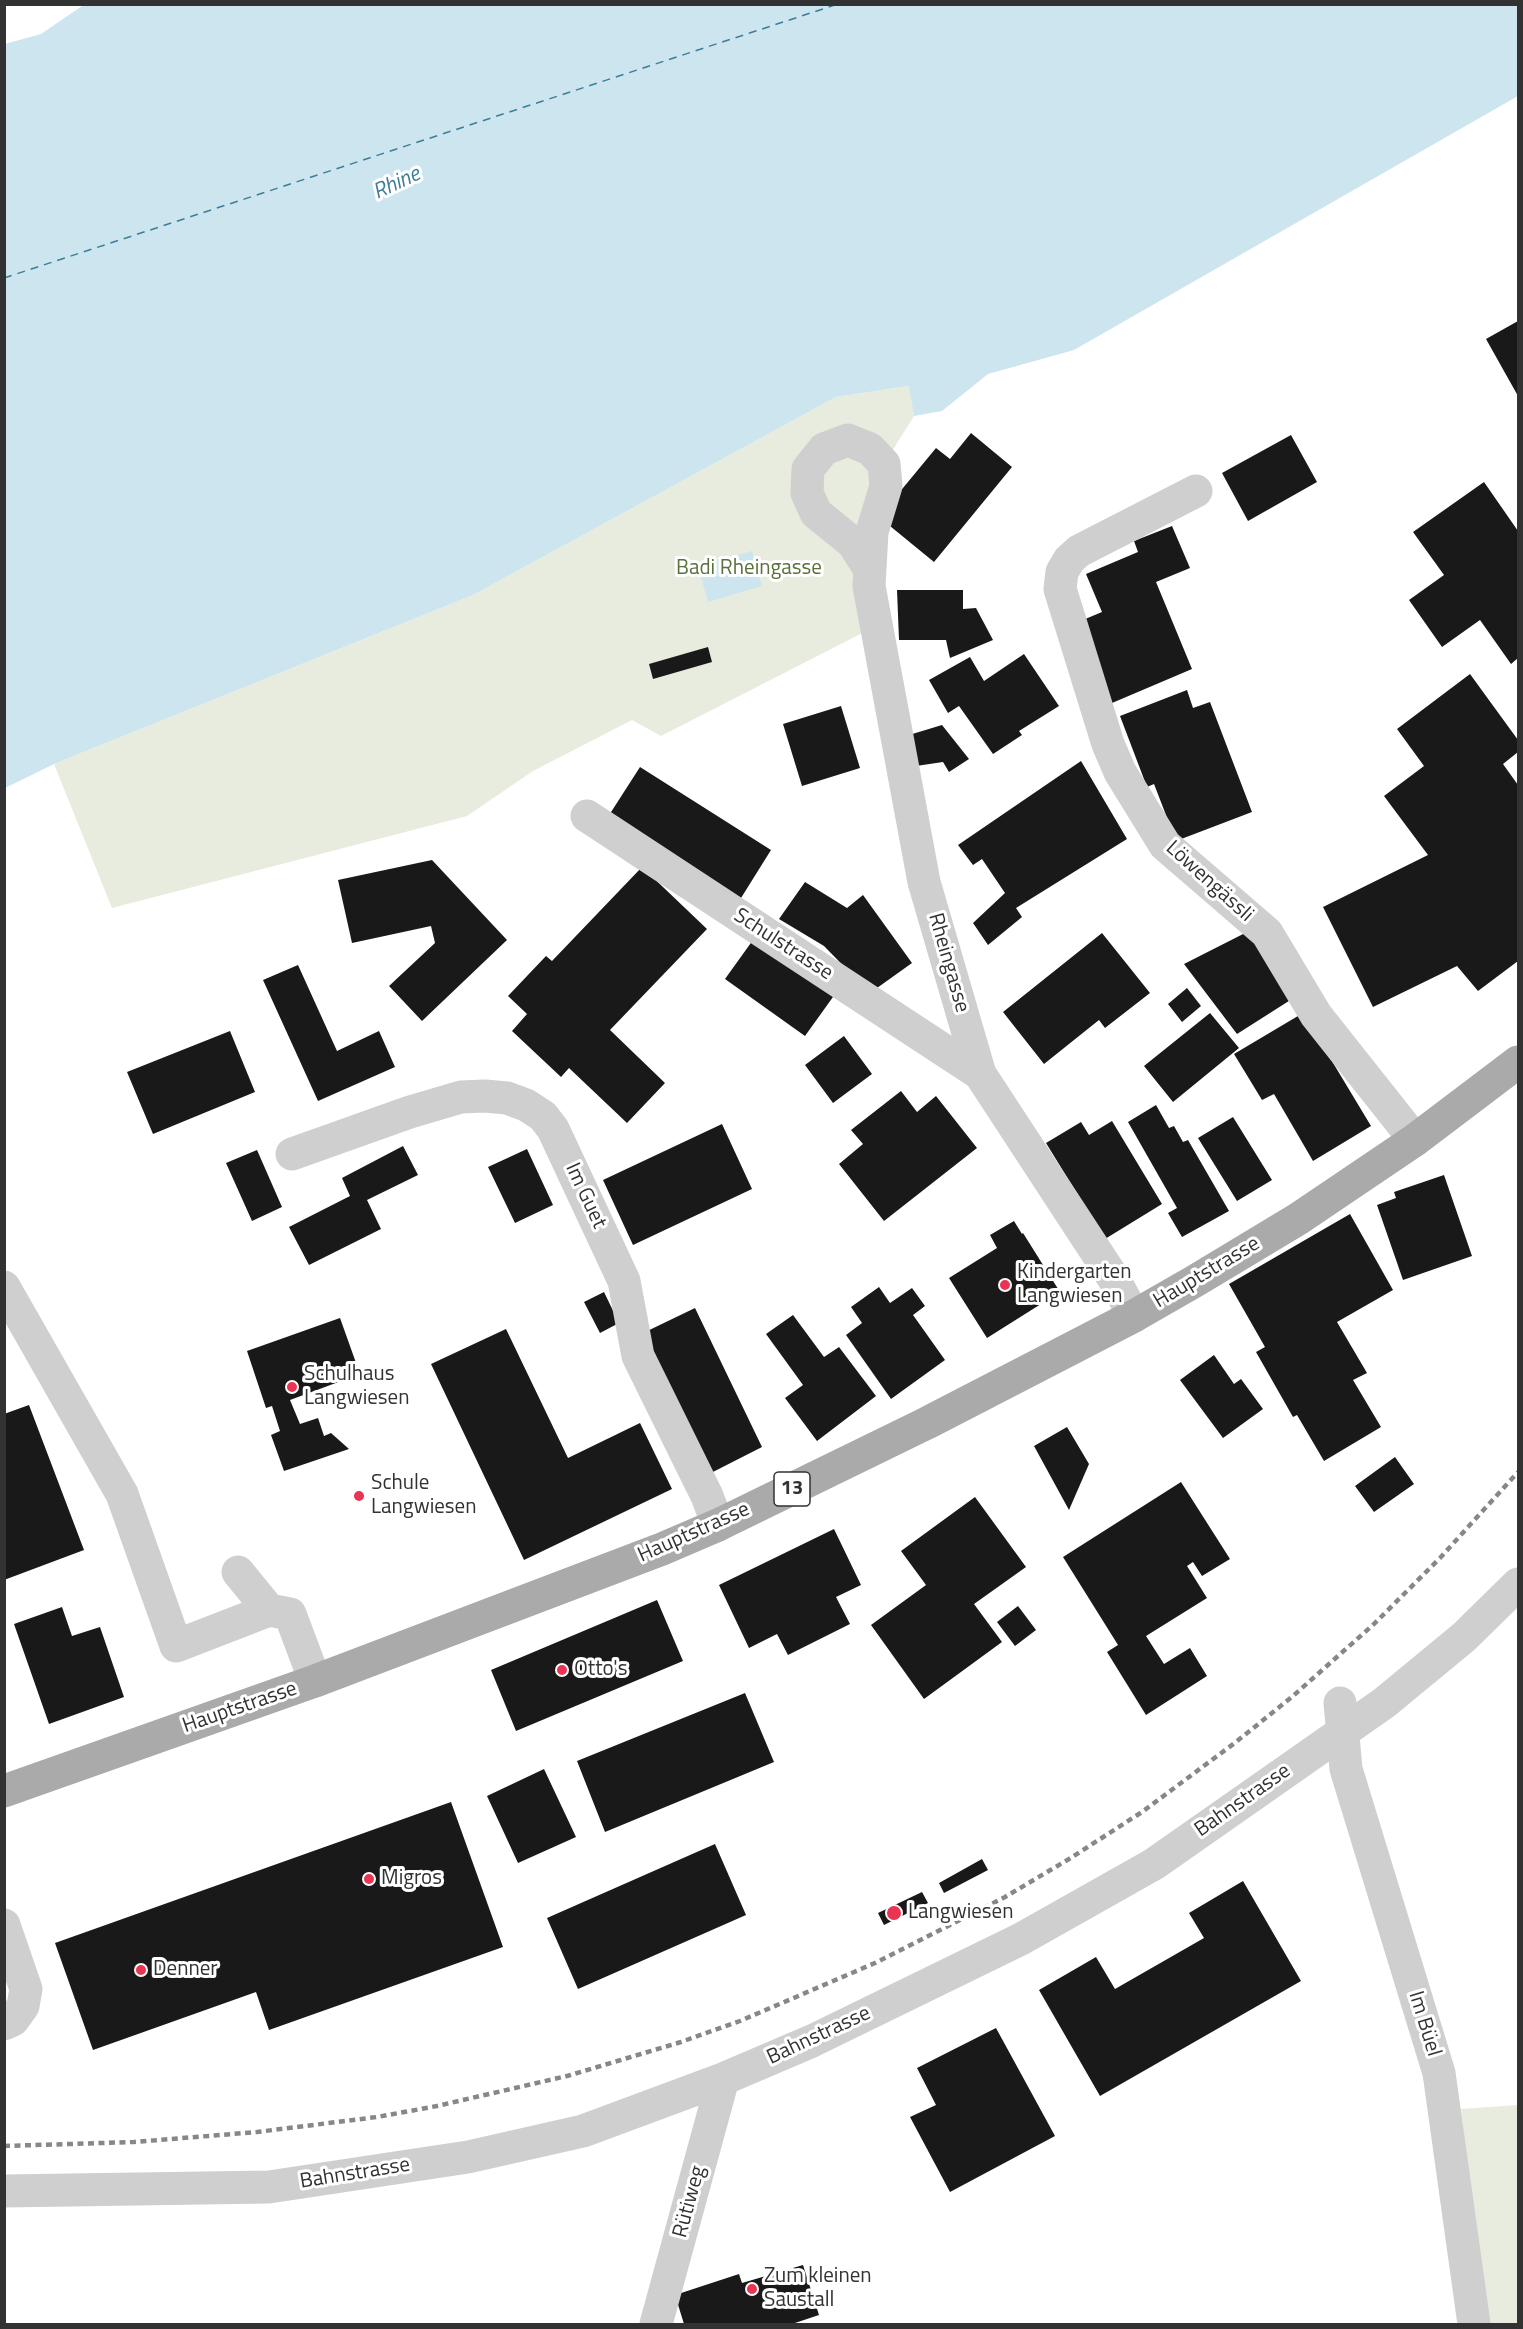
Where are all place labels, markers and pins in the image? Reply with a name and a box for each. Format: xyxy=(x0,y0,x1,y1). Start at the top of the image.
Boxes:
place label: Kindergarten Langwiesen xyxy=(1017,1260,1131,1310)
marker: Kindergarten Langwiesen xyxy=(998,1278,1012,1292)
place label: Schulhaus Langwiesen xyxy=(304,1362,410,1412)
marker: Schulhaus Langwiesen xyxy=(285,1380,299,1394)
place label: Schule Langwiesen xyxy=(371,1471,477,1521)
marker: Schule Langwiesen xyxy=(352,1489,366,1503)
place label: Otto's xyxy=(574,1657,627,1683)
marker: Otto's xyxy=(555,1663,569,1677)
place label: Migros xyxy=(381,1866,442,1892)
marker: Migros xyxy=(362,1872,376,1886)
place label: Langwiesen xyxy=(908,1900,1014,1926)
marker: Langwiesen xyxy=(885,1904,903,1922)
place label: Denner xyxy=(153,1957,218,1983)
marker: Denner xyxy=(134,1963,148,1977)
place label: Zum kleinen Saustall xyxy=(764,2264,872,2314)
marker: Zum kleinen Saustall xyxy=(745,2282,759,2296)

